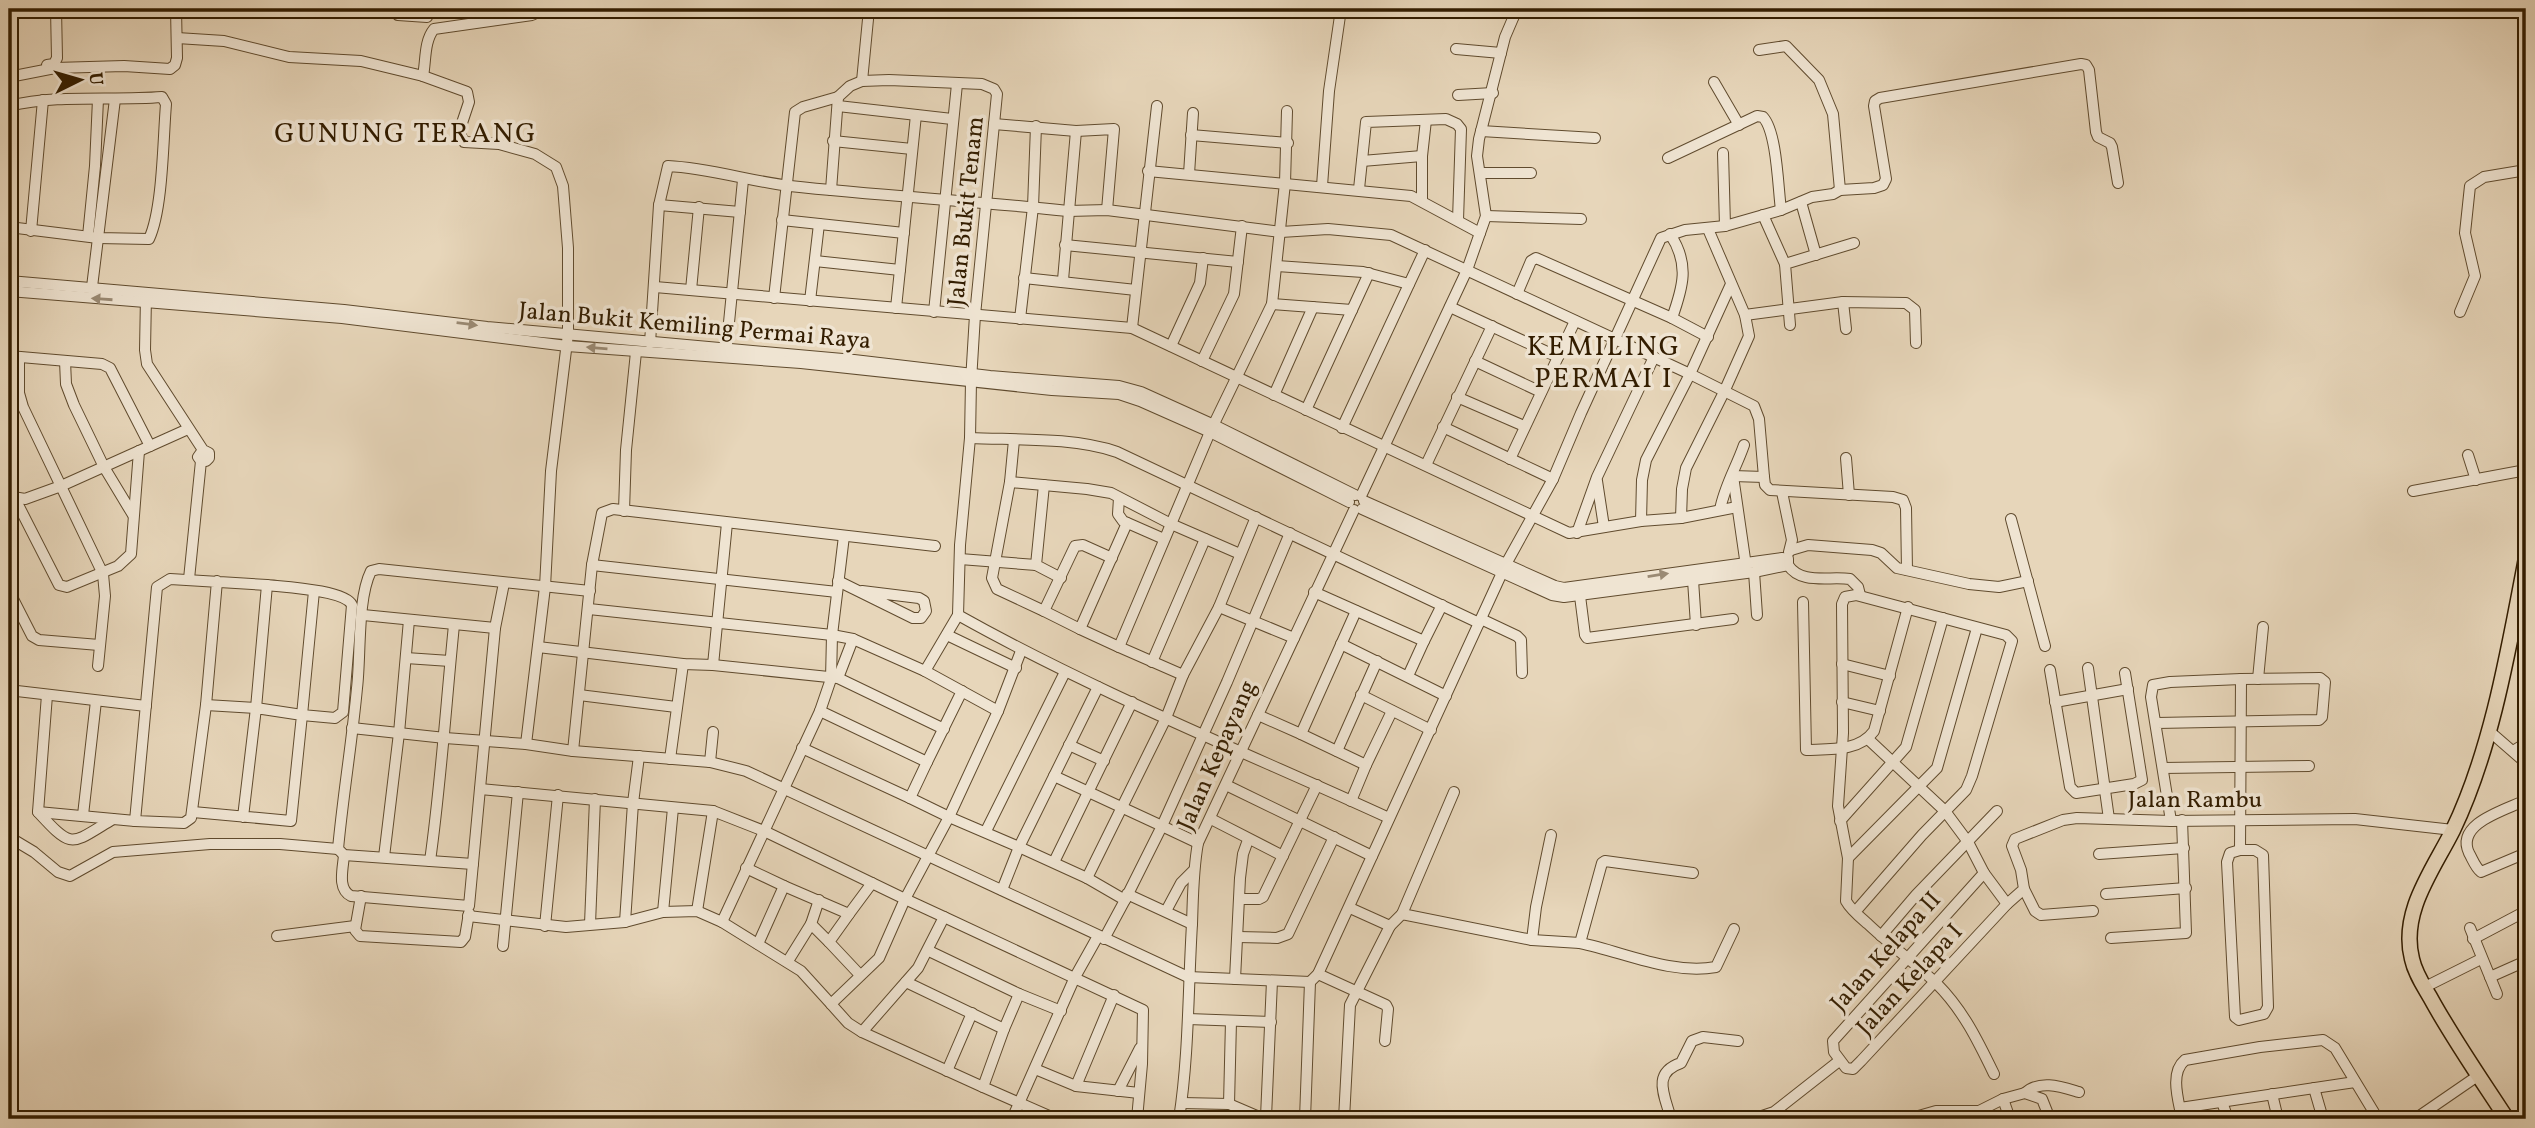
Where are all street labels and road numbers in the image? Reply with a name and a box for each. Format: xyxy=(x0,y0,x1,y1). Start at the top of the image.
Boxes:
street label: Jalan Bukit Tenam xyxy=(940,115,994,308)
street label: Jalan Bukit Kemiling Permai Raya xyxy=(517,295,873,359)
street label: Jalan Kepayang xyxy=(1169,675,1266,836)
street label: Jalan Rambu xyxy=(2128,784,2262,818)
street label: Jalan Kelapa II xyxy=(1824,885,1946,1017)
street label: Jalan Kelapa I xyxy=(1850,917,1968,1041)

